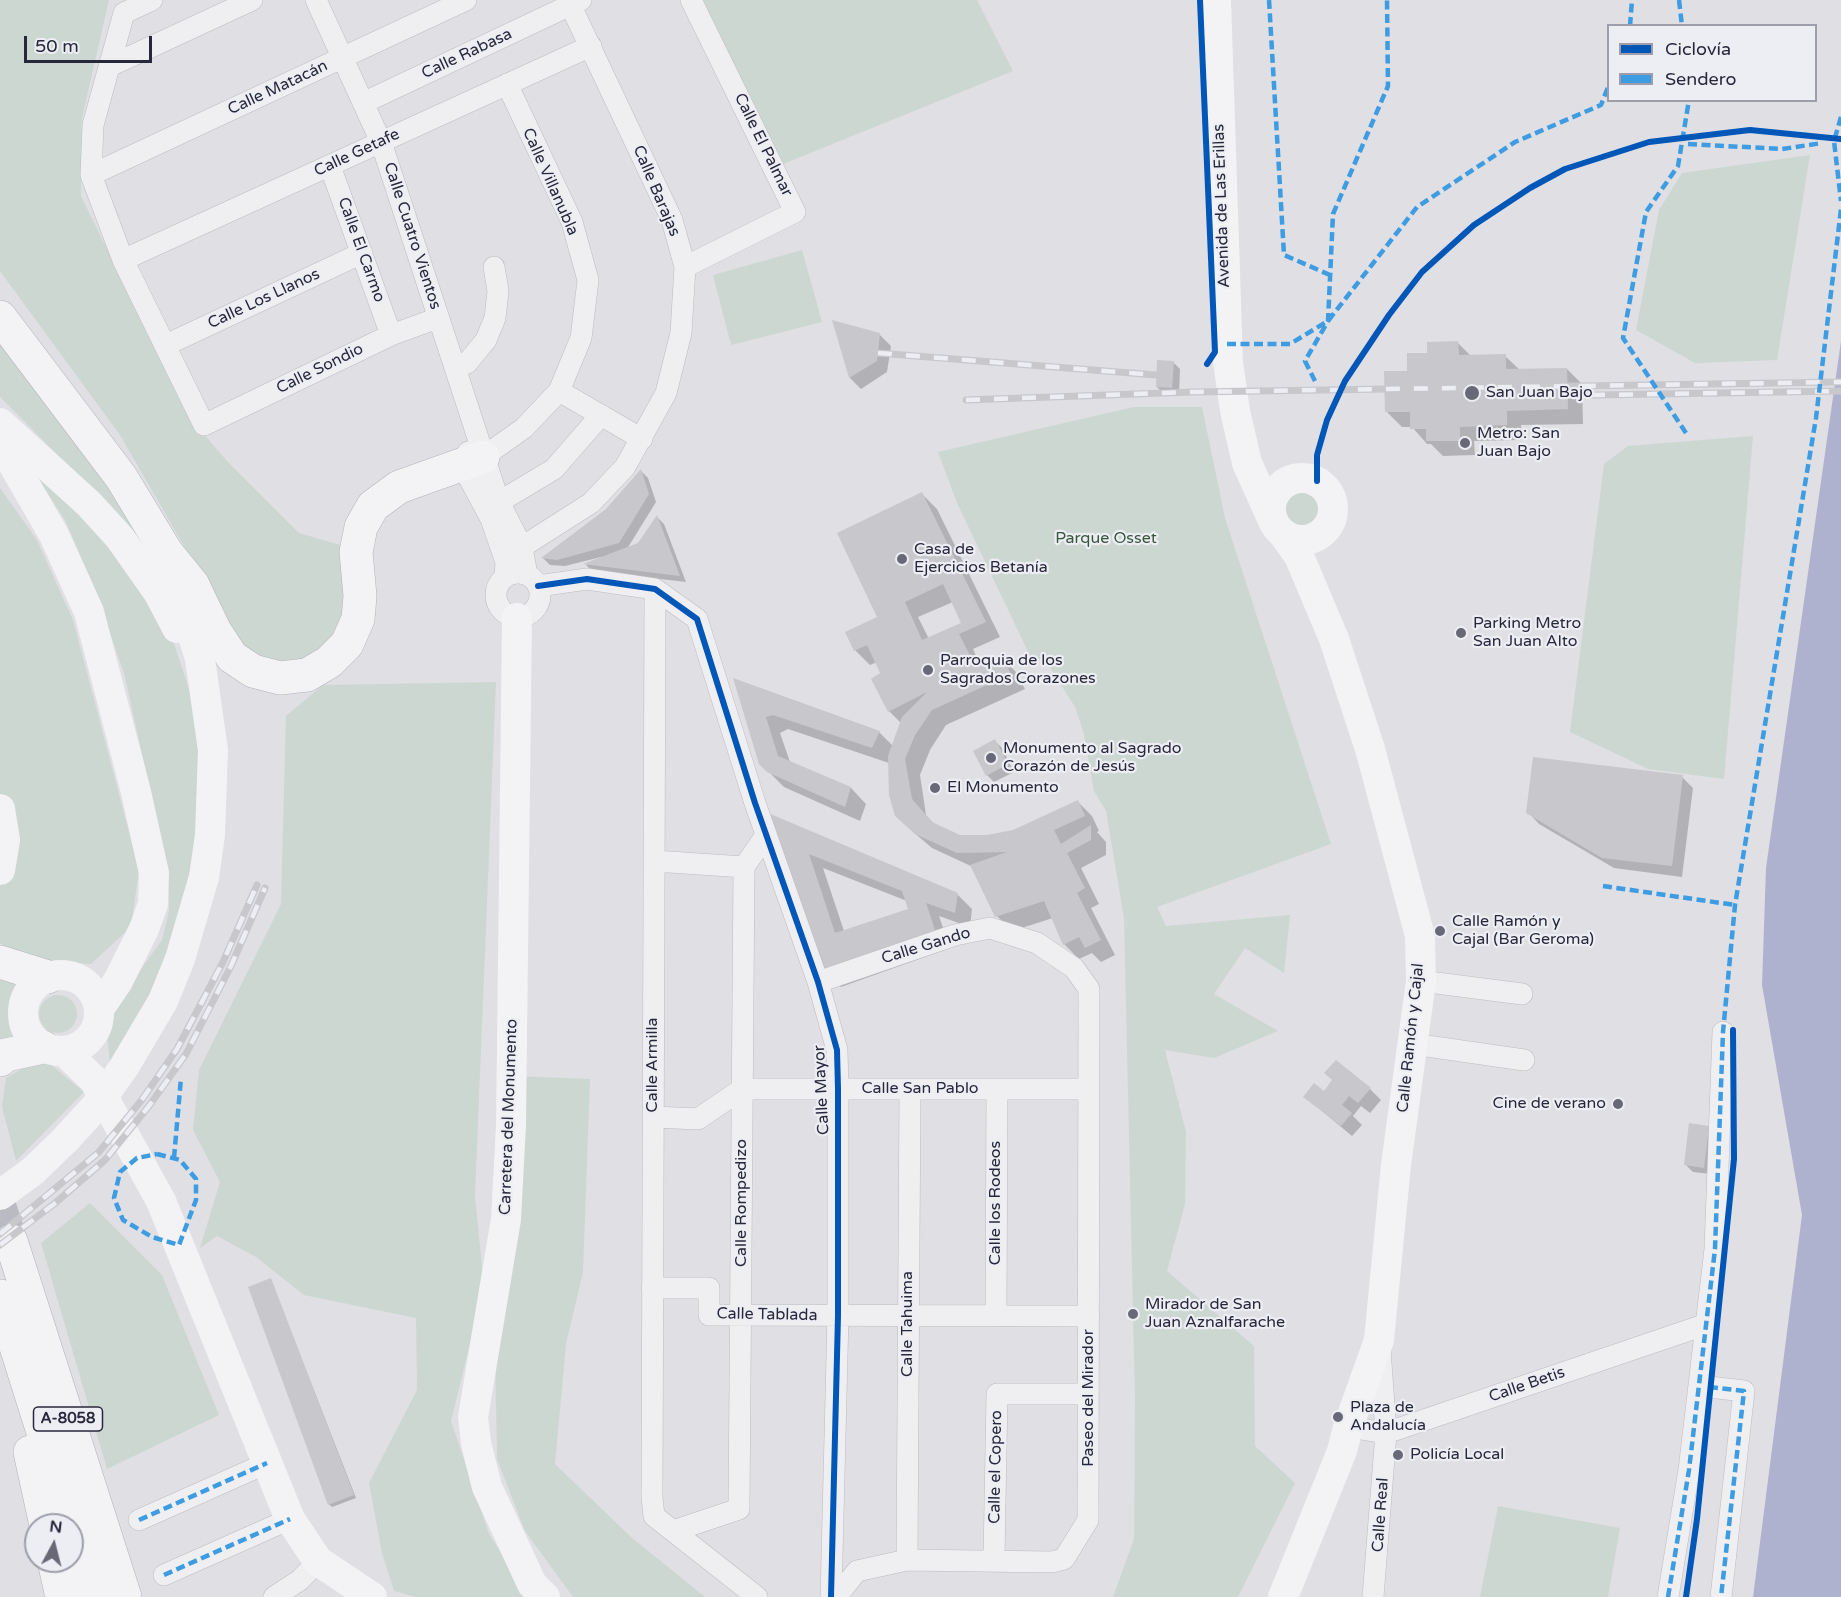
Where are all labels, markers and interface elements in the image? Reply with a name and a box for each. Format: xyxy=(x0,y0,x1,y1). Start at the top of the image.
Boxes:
scale bar xyxy=(27,24,154,62)
legend xyxy=(1607,24,1817,102)
street label: Calle Rabasa xyxy=(419,25,515,83)
text: 50 m xyxy=(35,35,79,57)
text: Ciclovía xyxy=(1665,38,1731,60)
street label: Calle Matacán xyxy=(225,56,331,120)
text: Sendero xyxy=(1665,68,1736,90)
street label: Calle El Palmar xyxy=(730,90,796,200)
street label: Avenida de Las Erillas xyxy=(1210,124,1234,288)
street label: Calle Getafe xyxy=(311,125,403,181)
street label: Calle Villanubla xyxy=(518,125,582,239)
street label: Calle Barajas xyxy=(628,142,684,240)
street label: Calle Cuatro Vientos xyxy=(379,160,445,312)
street label: Calle El Carmo xyxy=(333,195,389,305)
street label: Calle Los Llanos xyxy=(205,265,323,333)
street label: Calle Sondio xyxy=(273,340,367,398)
place label: San Juan Bajo xyxy=(1486,383,1593,403)
marker: San Juan Bajo xyxy=(1463,384,1481,402)
place label: Metro: San Juan Bajo xyxy=(1477,424,1560,462)
marker: Metro: San Juan Bajo xyxy=(1458,436,1472,450)
park label: Parque Osset xyxy=(1055,529,1157,549)
place label: Casa de Ejercicios Betanía xyxy=(914,540,1048,578)
marker: Casa de Ejercicios Betanía xyxy=(895,552,909,566)
place label: Parking Metro San Juan Alto xyxy=(1473,614,1581,652)
marker: Parking Metro San Juan Alto xyxy=(1454,626,1468,640)
place label: Parroquia de los Sagrados Corazones xyxy=(940,651,1096,689)
marker: Parroquia de los Sagrados Corazones xyxy=(921,663,935,677)
place label: Monumento al Sagrado Corazón de Jesús xyxy=(1003,739,1182,777)
marker: Monumento al Sagrado Corazón de Jesús xyxy=(984,751,998,765)
place label: El Monumento xyxy=(947,778,1059,798)
marker: El Monumento xyxy=(928,781,942,795)
place label: Calle Ramón y Cajal (Bar Geroma) xyxy=(1452,912,1594,950)
street label: Calle Gando xyxy=(879,923,973,969)
marker: Calle Ramón y Cajal (Bar Geroma) xyxy=(1433,924,1447,938)
street label: Calle Ramón y Cajal xyxy=(1394,962,1428,1114)
street label: Calle Armilla xyxy=(643,1018,663,1112)
street label: Carretera del Monumento xyxy=(496,1019,522,1215)
street label: Calle Mayor xyxy=(810,1045,834,1135)
street label: Calle San Pablo xyxy=(861,1079,979,1099)
place label: Cine de verano xyxy=(1493,1094,1606,1114)
marker: Cine de verano xyxy=(1611,1097,1625,1111)
street label: Calle Rompedizo xyxy=(732,1139,752,1267)
street label: Calle los Rodeos xyxy=(986,1141,1006,1265)
street label: Calle Tahuima xyxy=(898,1271,918,1377)
place label: Mirador de San Juan Aznalfarache xyxy=(1145,1295,1285,1333)
street label: Calle Tablada xyxy=(716,1305,818,1325)
marker: Mirador de San Juan Aznalfarache xyxy=(1126,1307,1140,1321)
street label: Paseo del Mirador xyxy=(1079,1329,1099,1467)
street label: Calle Betis xyxy=(1486,1363,1568,1407)
place label: Plaza de Andalucía xyxy=(1350,1398,1426,1436)
road number: A-8058 xyxy=(34,1407,103,1431)
street label: Calle el Copero xyxy=(985,1410,1007,1524)
marker: Plaza de Andalucía xyxy=(1331,1410,1345,1424)
place label: Policía Local xyxy=(1410,1445,1504,1465)
marker: Policía Local xyxy=(1391,1448,1405,1462)
street label: Calle Real xyxy=(1369,1477,1393,1553)
north arrow xyxy=(24,1513,84,1573)
text: N xyxy=(48,1516,64,1538)

